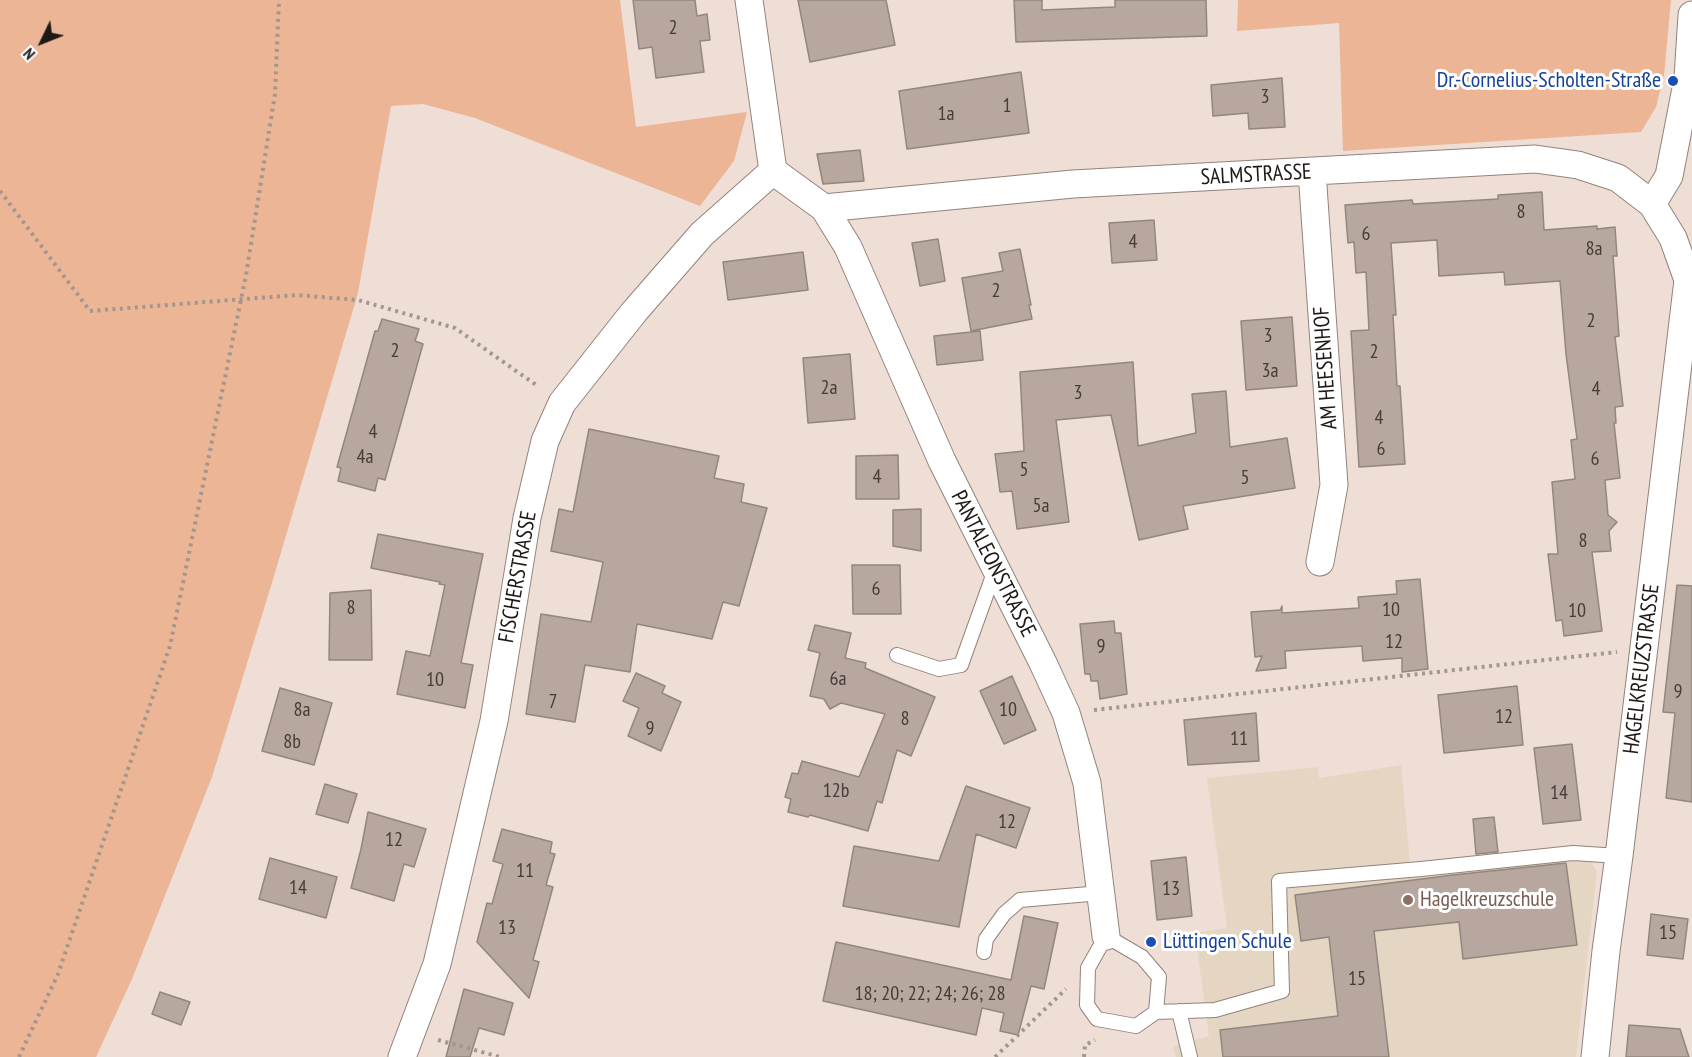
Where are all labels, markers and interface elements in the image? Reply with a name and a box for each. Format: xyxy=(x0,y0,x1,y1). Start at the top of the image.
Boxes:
north arrow xyxy=(12,12,72,72)
house number: 2 xyxy=(669,16,677,40)
text: N xyxy=(19,44,39,64)
place label: Dr.-Cornelius-Scholten-Straße xyxy=(1437,68,1661,94)
marker: Dr.-Cornelius-Scholten-Straße xyxy=(1666,74,1680,88)
house number: 3 xyxy=(1261,85,1269,109)
house number: 1 xyxy=(1003,94,1011,118)
house number: 1a xyxy=(938,102,954,126)
street label: SALMSTRASSE xyxy=(1200,159,1312,191)
house number: 8 xyxy=(1517,200,1525,224)
house number: 6 xyxy=(1362,222,1370,246)
house number: 4 xyxy=(1129,230,1137,254)
house number: 8a xyxy=(1586,237,1602,261)
house number: 2 xyxy=(992,279,1000,303)
street label: AM HEESENHOF xyxy=(1309,306,1343,430)
house number: 2 xyxy=(1587,309,1595,333)
house number: 3 xyxy=(1264,324,1272,348)
house number: 2 xyxy=(391,339,399,363)
house number: 2 xyxy=(1370,340,1378,364)
house number: 3a xyxy=(1262,359,1278,383)
house number: 2a xyxy=(821,376,837,400)
house number: 4 xyxy=(1592,377,1600,401)
house number: 3 xyxy=(1074,381,1082,405)
house number: 4 xyxy=(1375,406,1383,430)
house number: 4 xyxy=(369,420,377,444)
house number: 6 xyxy=(1377,437,1385,461)
house number: 4a xyxy=(357,445,373,469)
house number: 6 xyxy=(1591,447,1599,471)
house number: 5 xyxy=(1020,458,1028,482)
house number: 4 xyxy=(873,465,881,489)
house number: 5 xyxy=(1241,466,1249,490)
street label: PANTALEONSTRASSE xyxy=(945,487,1041,641)
house number: 5a xyxy=(1033,494,1049,518)
street label: FISCHERSTRASSE xyxy=(493,509,543,645)
house number: 8 xyxy=(1579,529,1587,553)
house number: 6 xyxy=(872,577,880,601)
street label: HAGELKREUZSTRASSE xyxy=(1618,582,1666,756)
house number: 8 xyxy=(347,596,355,620)
house number: 10 xyxy=(1382,598,1400,622)
house number: 10 xyxy=(1568,599,1586,623)
house number: 12 xyxy=(1385,630,1403,654)
house number: 9 xyxy=(1097,635,1105,659)
house number: 6a xyxy=(830,667,846,691)
house number: 10 xyxy=(426,668,444,692)
house number: 9 xyxy=(1674,680,1682,704)
house number: 7 xyxy=(549,690,557,714)
house number: 8a xyxy=(294,698,310,722)
house number: 10 xyxy=(999,698,1017,722)
house number: 12 xyxy=(1495,705,1513,729)
house number: 8 xyxy=(901,707,909,731)
house number: 9 xyxy=(646,717,654,741)
house number: 11 xyxy=(1230,727,1248,751)
house number: 8b xyxy=(283,730,301,754)
house number: 12b xyxy=(823,779,849,803)
house number: 14 xyxy=(1550,781,1568,805)
house number: 12 xyxy=(998,810,1016,834)
house number: 12 xyxy=(385,828,403,852)
house number: 11 xyxy=(516,859,534,883)
house number: 14 xyxy=(289,876,307,900)
house number: 13 xyxy=(1162,877,1180,901)
place label: Hagelkreuzschule xyxy=(1420,887,1554,913)
marker: Hagelkreuzschule xyxy=(1401,893,1415,907)
house number: 13 xyxy=(498,916,516,940)
house number: 15 xyxy=(1659,921,1677,945)
place label: Lüttingen Schule xyxy=(1163,929,1292,955)
marker: Lüttingen Schule xyxy=(1144,935,1158,949)
house number: 15 xyxy=(1348,967,1366,991)
house number: 18; 20; 22; 24; 26; 28 xyxy=(855,982,1005,1006)

